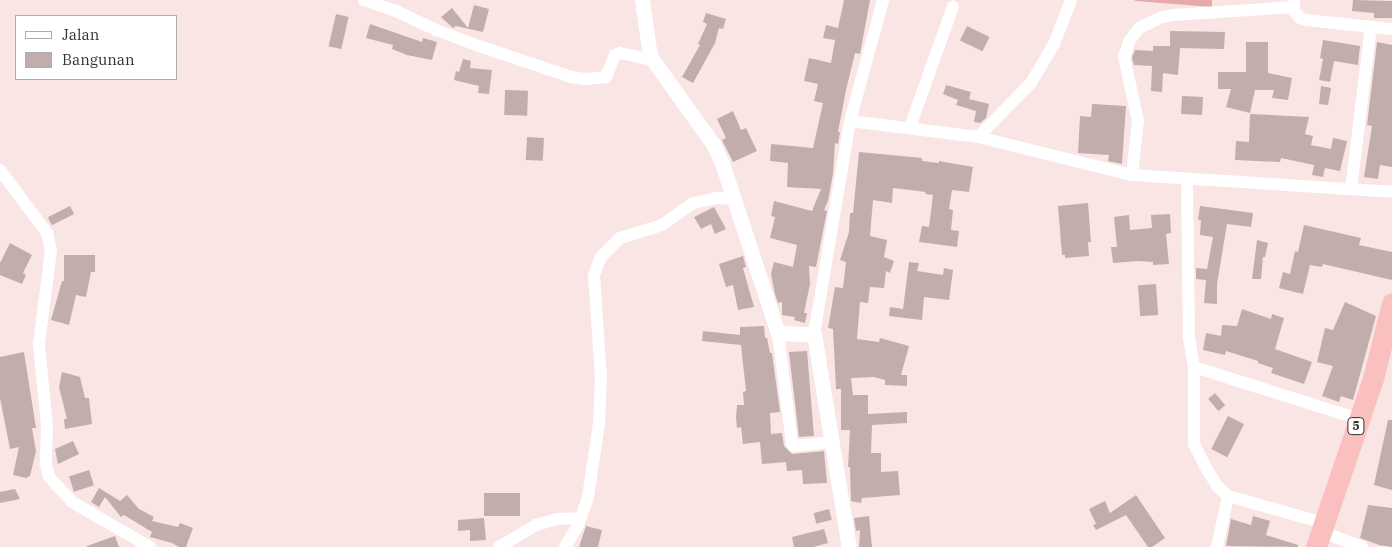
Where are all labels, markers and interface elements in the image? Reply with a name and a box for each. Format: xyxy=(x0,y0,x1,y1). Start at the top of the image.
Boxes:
legend xyxy=(15,15,178,80)
text: Jalan xyxy=(62,25,99,44)
text: Bangunan xyxy=(62,50,135,69)
road number: 5 xyxy=(1347,416,1365,436)

